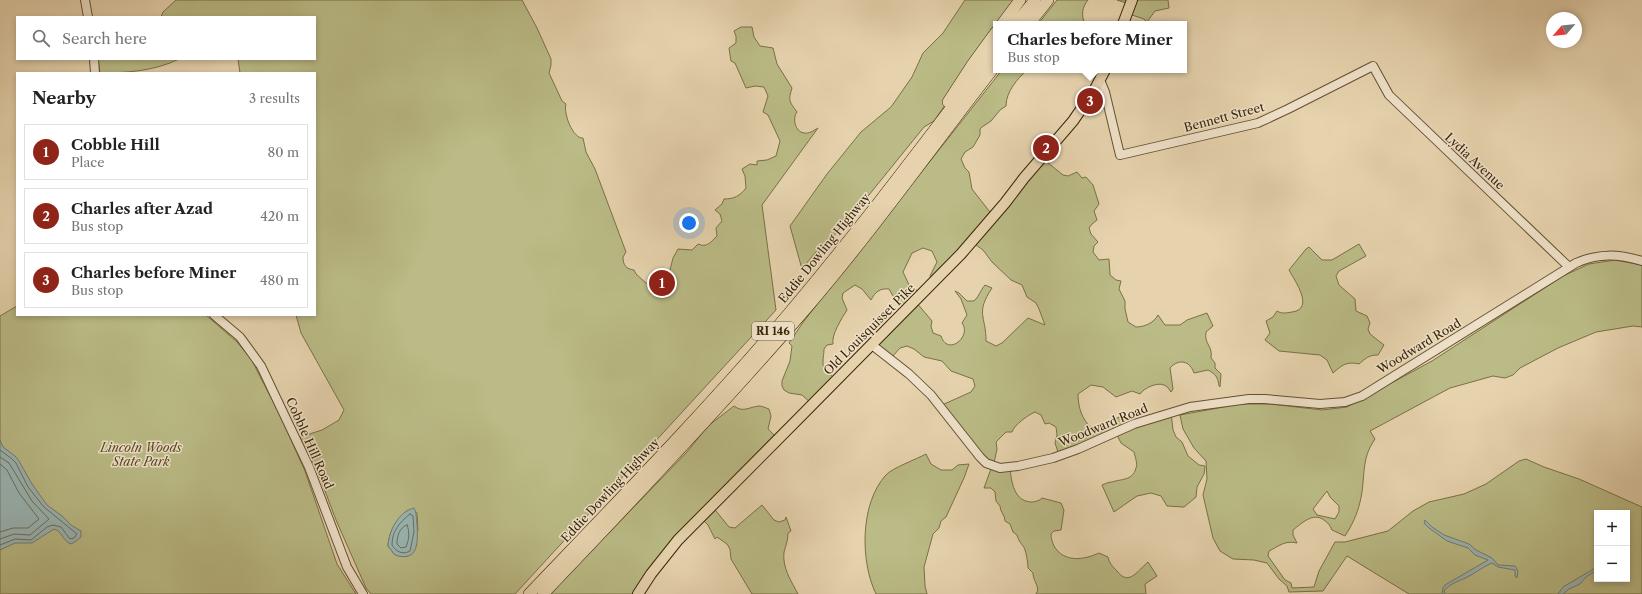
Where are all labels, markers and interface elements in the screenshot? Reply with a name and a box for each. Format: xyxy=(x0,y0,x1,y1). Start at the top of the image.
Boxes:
north arrow xyxy=(1546,12,1582,48)
search box xyxy=(16,16,316,60)
popup xyxy=(993,21,1187,73)
icon: search xyxy=(30,27,52,49)
text: Search here xyxy=(62,29,147,48)
text: Charles before Miner xyxy=(1007,30,1173,49)
text: Bus stop xyxy=(1007,49,1060,65)
pin: 3 xyxy=(1077,86,1103,116)
text: Nearby xyxy=(32,88,96,108)
text: 3 results xyxy=(249,90,300,106)
street label: Bennett Street xyxy=(1182,99,1267,135)
street label: Lydia Avenue xyxy=(1442,130,1508,193)
pin: 2 xyxy=(1033,133,1059,163)
text: Cobble Hill xyxy=(71,135,160,154)
text: 1 xyxy=(43,144,49,160)
text: 80 m xyxy=(267,144,299,160)
text: Place xyxy=(71,154,104,170)
street label: Eddie Dowling Highway xyxy=(775,190,873,306)
text: Charles after Azad xyxy=(71,199,213,218)
text: 2 xyxy=(42,208,50,224)
text: 420 m xyxy=(260,208,299,224)
your location xyxy=(679,213,699,233)
text: Bus stop xyxy=(71,218,123,234)
text: Charles before Miner xyxy=(71,263,236,282)
pin: 1 xyxy=(649,268,675,298)
text: 3 xyxy=(42,272,50,288)
text: 480 m xyxy=(260,272,299,288)
street label: Old Louisquisset Pike xyxy=(820,280,918,378)
text: Bus stop xyxy=(71,282,123,298)
street label: Woodward Road xyxy=(1374,315,1464,377)
road number: RI 146 xyxy=(752,322,794,340)
street label: Cobble Hill Road xyxy=(283,395,337,492)
street label: Woodward Road xyxy=(1055,400,1151,450)
street label: Eddie Dowling Highway xyxy=(558,435,662,545)
park label: Lincoln Woods State Park xyxy=(99,440,183,469)
map controls xyxy=(1594,510,1630,582)
button: + xyxy=(1594,510,1630,546)
button: − xyxy=(1594,546,1630,582)

